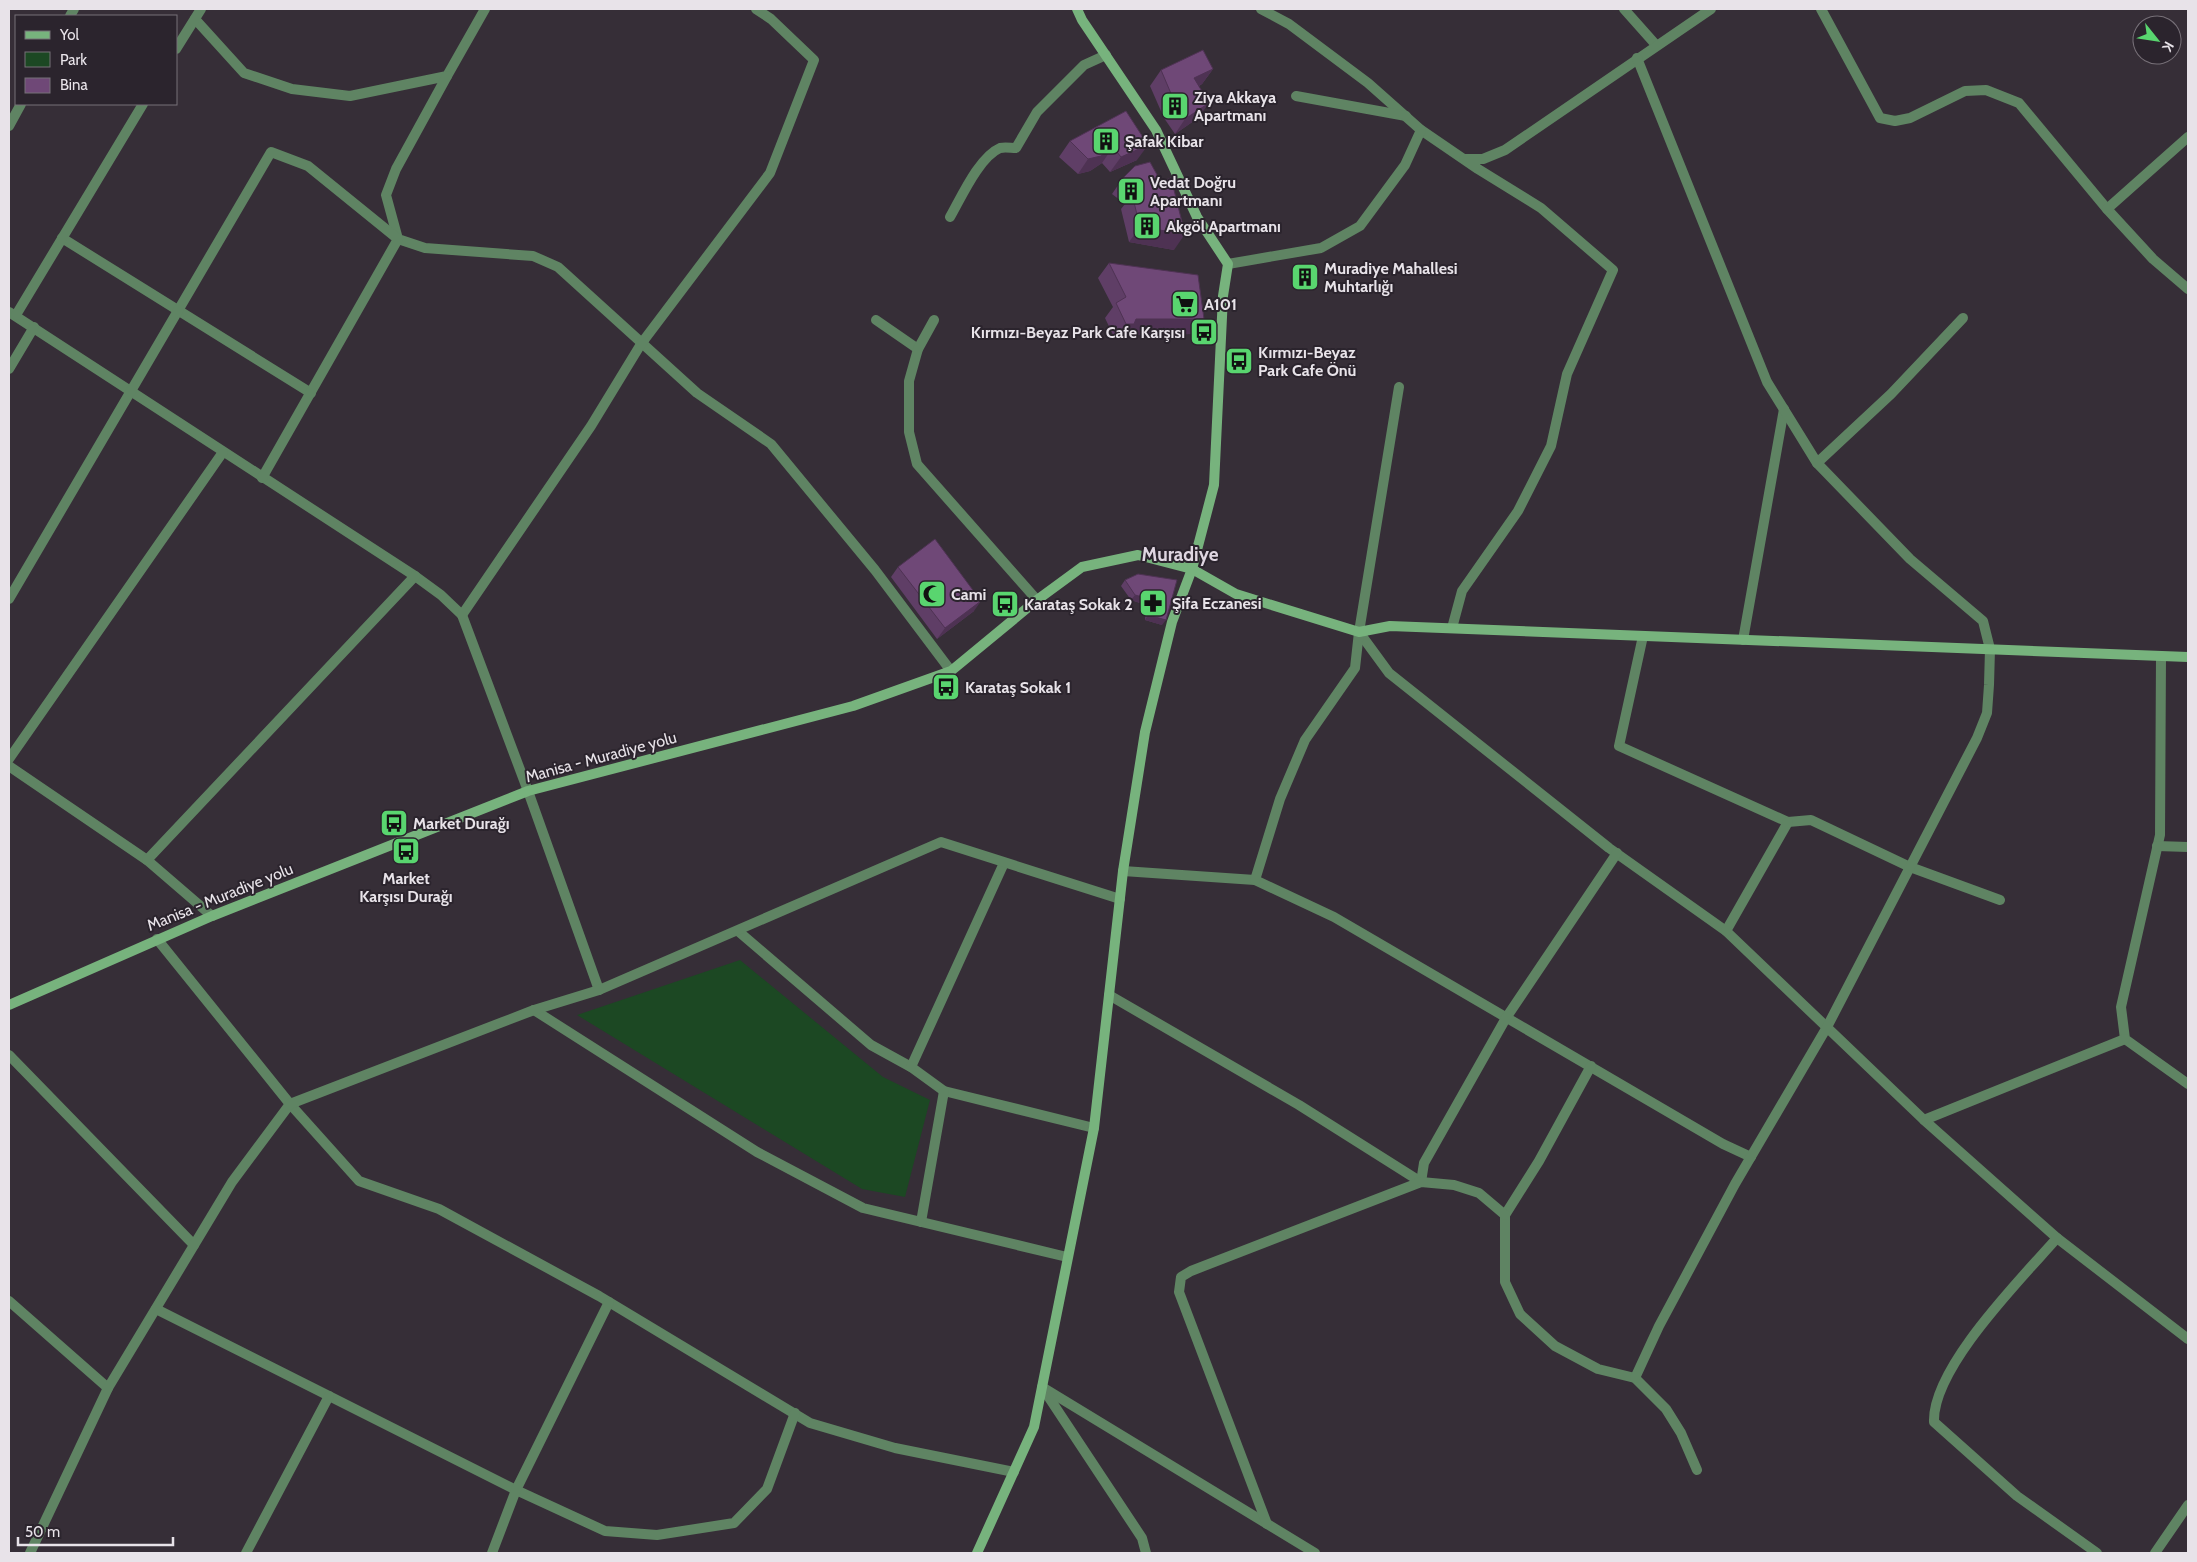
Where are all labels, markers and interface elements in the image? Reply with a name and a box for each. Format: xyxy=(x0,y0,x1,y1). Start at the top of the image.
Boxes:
legend xyxy=(15,15,178,105)
north arrow xyxy=(2132,15,2182,65)
text: Yol xyxy=(59,26,79,44)
text: K xyxy=(2158,38,2178,55)
text: Park xyxy=(60,51,87,69)
text: Bina xyxy=(60,76,88,94)
place label: Ziya Akkaya Apartmanı xyxy=(1194,88,1276,125)
building icon: Ziya Akkaya Apartmanı xyxy=(1160,91,1190,121)
building icon: Şafak Kibar xyxy=(1091,126,1121,156)
place label: Şafak Kibar xyxy=(1125,132,1204,151)
place label: Vedat Doğru Apartmanı xyxy=(1150,173,1236,210)
building icon: Vedat Doğru Apartmanı xyxy=(1116,176,1146,206)
building icon: Akgöl Apartmanı xyxy=(1132,211,1162,241)
place label: Akgöl Apartmanı xyxy=(1166,217,1281,236)
place label: Muradiye Mahallesi Muhtarlığı xyxy=(1324,259,1458,296)
building icon: Muradiye Mahallesi Muhtarlığı xyxy=(1290,262,1320,292)
supermarket icon: A101 xyxy=(1170,289,1200,319)
place label: A101 xyxy=(1204,295,1237,314)
bus stop icon: Kırmızı-Beyaz Park Cafe Karşısı xyxy=(1189,317,1219,347)
place label: Kırmızı-Beyaz Park Cafe Karşısı xyxy=(971,323,1185,342)
place label: Kırmızı-Beyaz Park Cafe Önü xyxy=(1258,343,1356,380)
bus stop icon: Kırmızı-Beyaz Park Cafe Önü xyxy=(1224,346,1254,376)
district label: Muradiye xyxy=(1142,543,1219,566)
mosque icon: Cami xyxy=(917,579,947,609)
place label: Cami xyxy=(951,585,986,604)
pharmacy icon: Şifa Eczanesi xyxy=(1138,588,1168,618)
bus stop icon: Karataş Sokak 2 xyxy=(990,589,1020,619)
place label: Şifa Eczanesi xyxy=(1172,594,1261,613)
place label: Karataş Sokak 2 xyxy=(1024,595,1133,614)
bus stop icon: Karataş Sokak 1 xyxy=(931,672,961,702)
place label: Karataş Sokak 1 xyxy=(965,678,1071,697)
street label: Manisa - Muradiye yolu xyxy=(523,728,679,786)
bus stop icon: Market Durağı xyxy=(379,808,409,838)
place label: Market Durağı xyxy=(413,814,510,833)
bus stop icon: Market Karşısı Durağı xyxy=(391,836,421,866)
street label: Manisa - Muradiye yolu xyxy=(144,859,296,935)
place label: Market Karşısı Durağı xyxy=(359,869,453,906)
scale bar xyxy=(18,1514,172,1546)
text: 50 m xyxy=(25,1523,60,1541)

